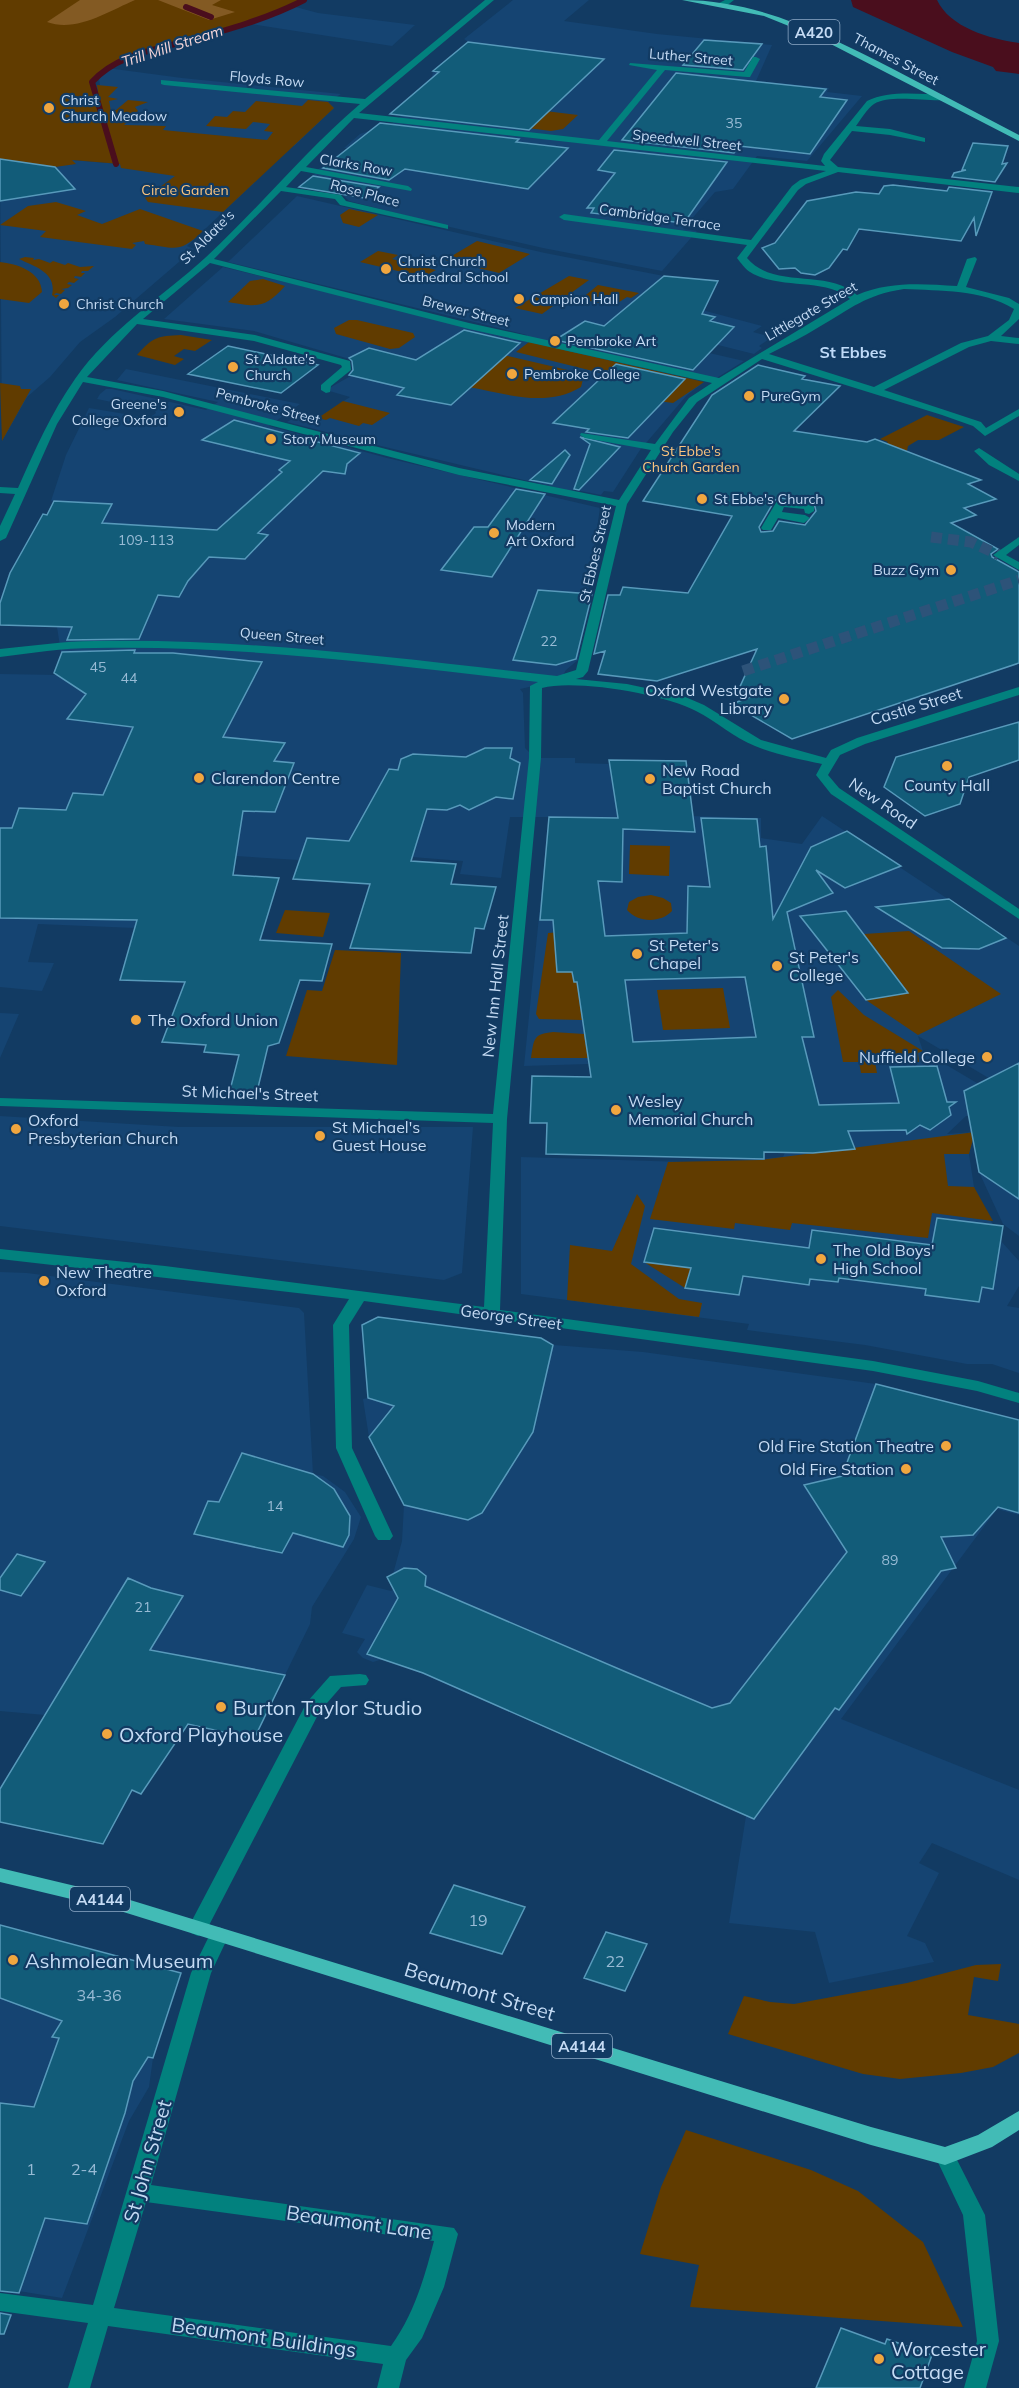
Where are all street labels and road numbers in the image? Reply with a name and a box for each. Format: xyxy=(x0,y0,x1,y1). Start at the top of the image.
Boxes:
road number: A420 xyxy=(788,20,840,44)
street label: Thames Street xyxy=(850,29,942,89)
street label: Luther Street xyxy=(648,44,734,70)
street label: Floyds Row xyxy=(229,67,305,91)
street label: Speedwell Street xyxy=(632,125,742,155)
street label: Clarks Row xyxy=(318,150,394,180)
street label: Rose Place xyxy=(328,175,402,211)
street label: Cambridge Terrace xyxy=(598,200,722,234)
street label: St Aldate's xyxy=(176,206,238,268)
street label: Littlegate Street xyxy=(762,277,860,345)
street label: Brewer Street xyxy=(421,291,512,331)
street label: Pembroke Street xyxy=(214,383,322,429)
street label: St Ebbes Street xyxy=(575,504,615,604)
street label: Queen Street xyxy=(239,623,325,649)
street label: Castle Street xyxy=(868,682,965,729)
street label: New Road xyxy=(845,773,921,833)
street label: New Inn Hall Street xyxy=(478,913,512,1058)
street label: St Michael's Street xyxy=(181,1081,319,1105)
street label: George Street xyxy=(459,1300,563,1334)
road number: A4144 xyxy=(70,1887,130,1911)
street label: Beaumont Street xyxy=(402,1956,558,2026)
road number: A4144 xyxy=(552,2034,612,2058)
street label: St John Street xyxy=(118,2097,176,2225)
street label: Beaumont Lane xyxy=(285,2199,433,2245)
street label: Beaumont Buildings xyxy=(170,2312,358,2362)

